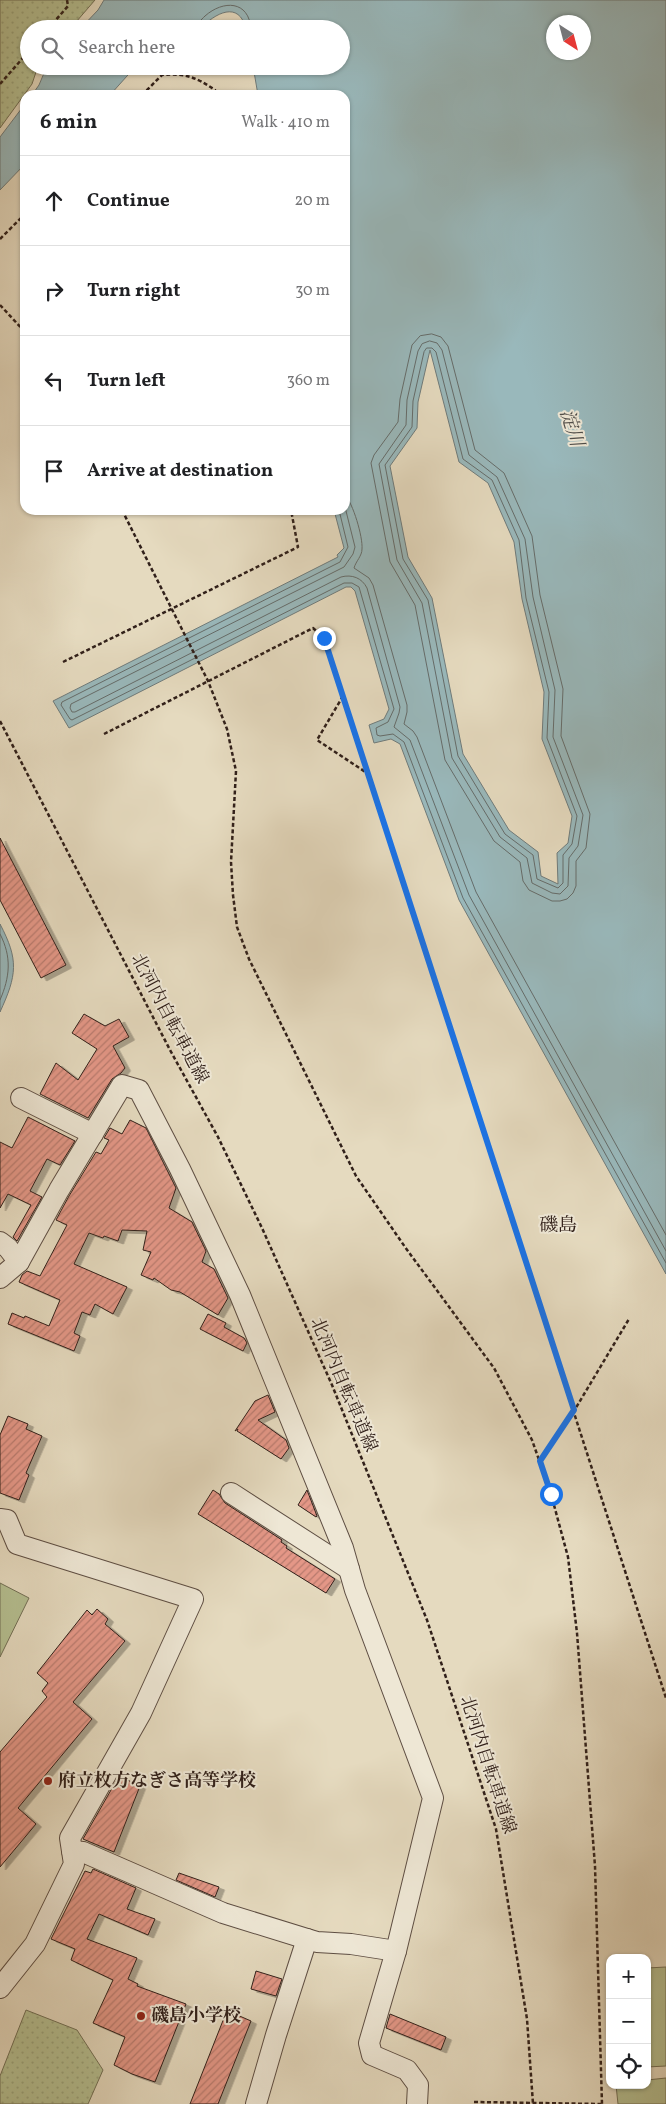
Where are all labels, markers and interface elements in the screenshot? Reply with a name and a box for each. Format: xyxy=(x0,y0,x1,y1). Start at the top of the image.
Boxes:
north arrow xyxy=(546,15,591,60)
search box xyxy=(20,20,350,75)
icon: search xyxy=(38,34,66,62)
text: Search here xyxy=(78,35,175,61)
text: 6 min xyxy=(40,108,97,137)
text: Walk · 410 m xyxy=(241,112,330,134)
icon: ahead xyxy=(40,187,68,215)
text: Continue xyxy=(87,188,170,214)
text: 20 m xyxy=(295,190,330,212)
icon: right xyxy=(40,277,68,305)
text: Turn right xyxy=(87,278,180,304)
text: 30 m xyxy=(295,280,330,302)
icon: left xyxy=(40,367,68,395)
text: Turn left xyxy=(87,368,166,394)
text: 360 m xyxy=(287,370,330,392)
water label: 淀川 xyxy=(553,406,590,452)
icon: arrive xyxy=(40,457,68,485)
text: Arrive at destination xyxy=(87,458,273,484)
route end xyxy=(313,627,336,650)
street label: 北河内自転車道線 xyxy=(124,950,214,1088)
district label: 磯島 xyxy=(539,1213,577,1239)
street label: 北河内自転車道線 xyxy=(303,1314,383,1456)
route start xyxy=(540,1483,563,1506)
street label: 北河内自転車道線 xyxy=(453,1693,521,1837)
place label: 府立枚方なぎさ高等学校 xyxy=(58,1769,256,1794)
marker: 府立枚方なぎさ高等学校 xyxy=(42,1775,54,1787)
map controls xyxy=(606,1954,651,2089)
button: + xyxy=(606,1954,651,1999)
button: − xyxy=(606,1999,651,2044)
place label: 磯島小学校 xyxy=(151,2004,241,2029)
marker: 磯島小学校 xyxy=(135,2010,147,2022)
button: locate xyxy=(606,2044,651,2089)

